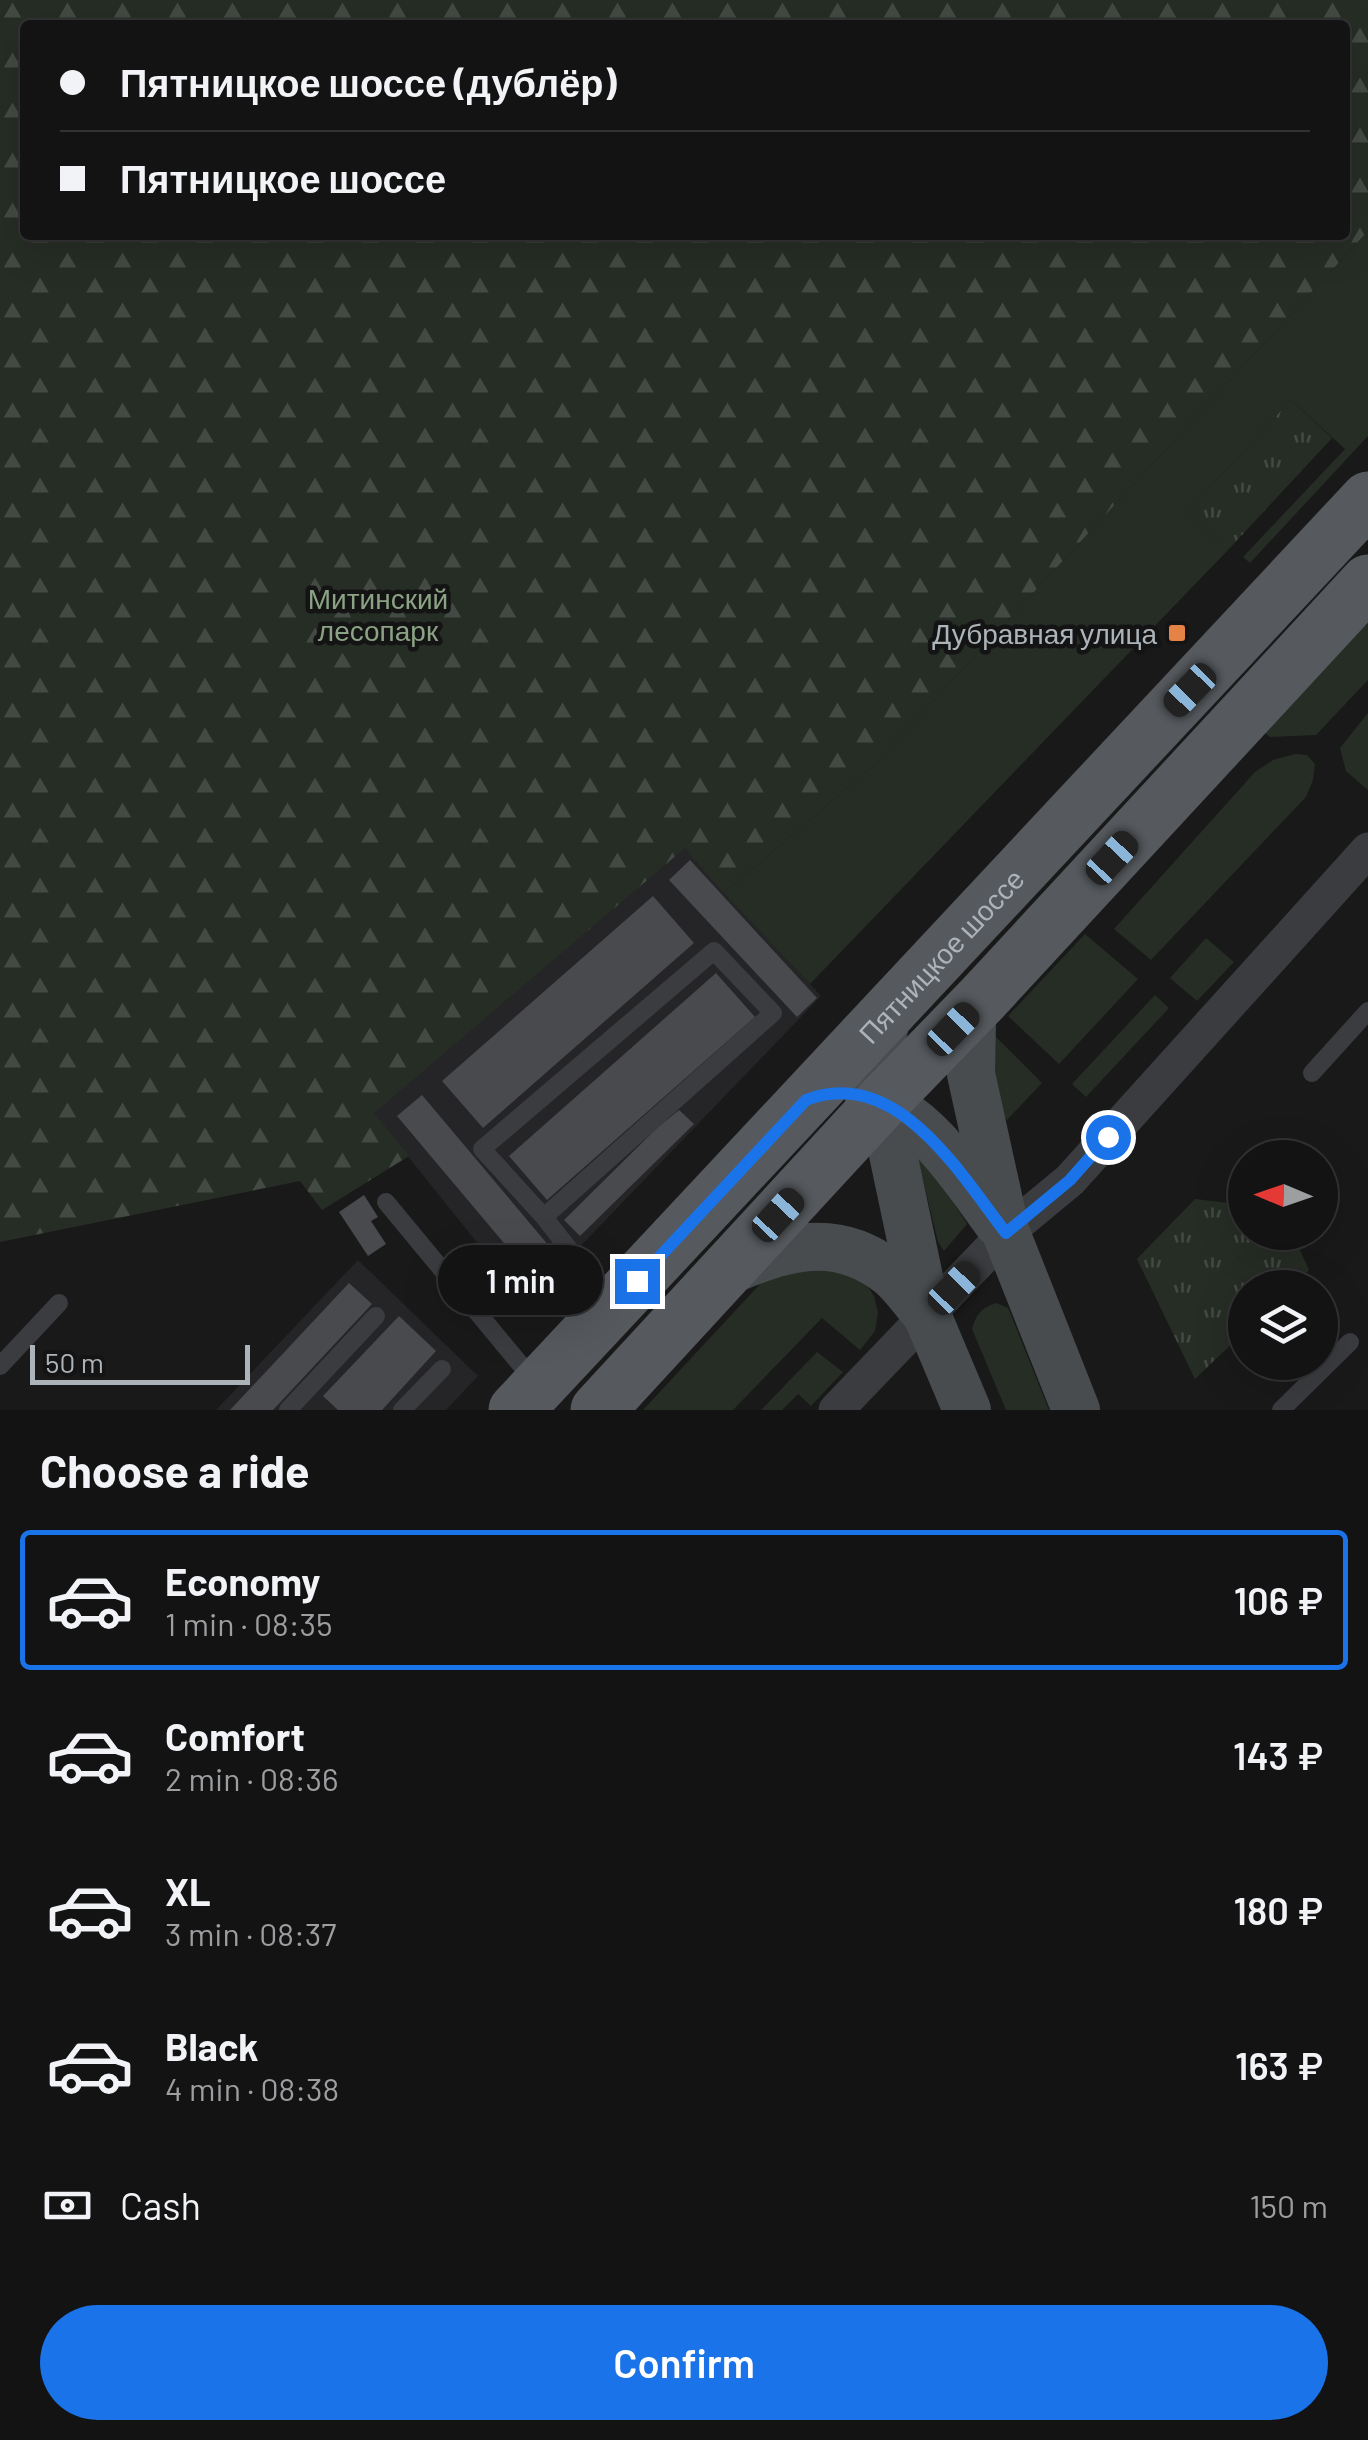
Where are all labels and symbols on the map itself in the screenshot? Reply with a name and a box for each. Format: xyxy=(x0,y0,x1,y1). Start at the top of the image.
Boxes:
park label: Митинский лесопарк xyxy=(308,581,448,647)
place label: Дубравная улица xyxy=(932,616,1157,650)
marker: Дубравная улица xyxy=(1166,622,1188,644)
car xyxy=(1158,658,1222,722)
car xyxy=(1081,826,1143,890)
street label: Пятницкое шоссе xyxy=(851,861,1031,1050)
car xyxy=(921,997,985,1061)
route start xyxy=(1086,1115,1131,1160)
north arrow xyxy=(1228,1140,1338,1250)
car xyxy=(747,1183,809,1247)
callout: 1 min xyxy=(437,1246,602,1316)
car xyxy=(922,1256,986,1320)
route end xyxy=(615,1259,660,1304)
scale bar xyxy=(30,1340,250,1384)

